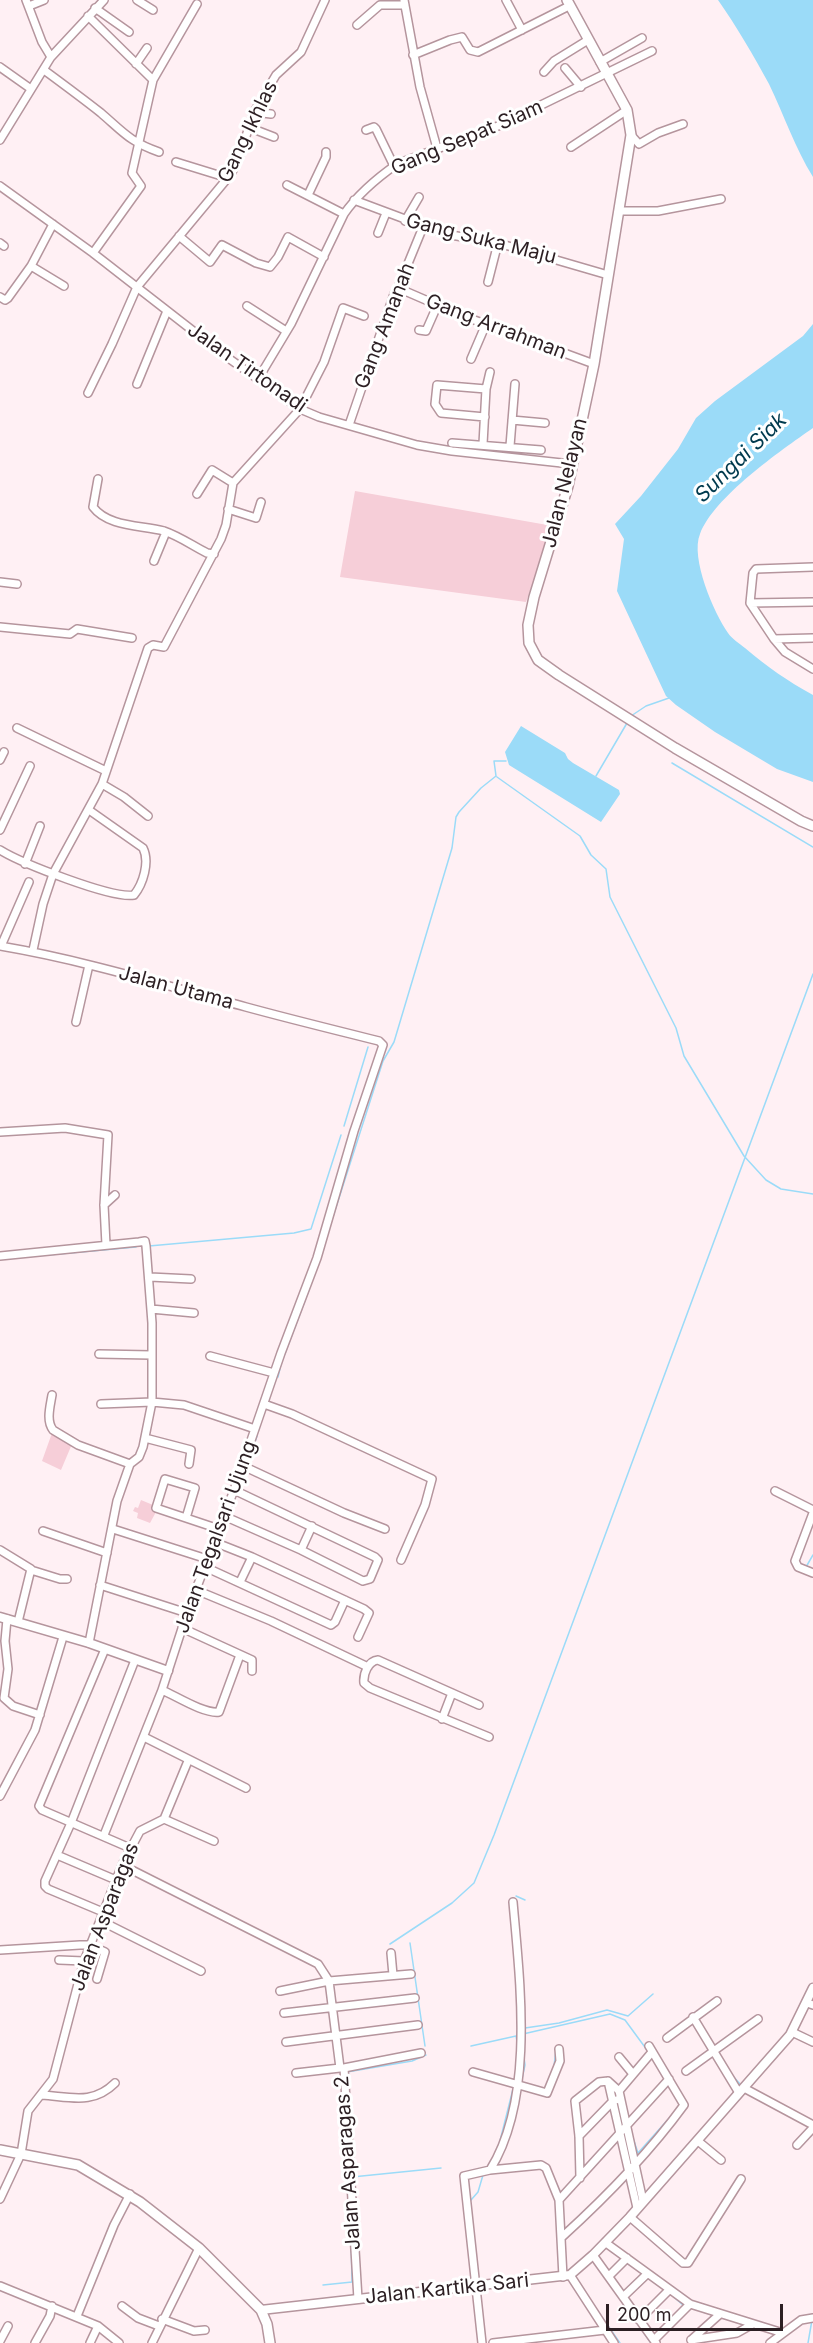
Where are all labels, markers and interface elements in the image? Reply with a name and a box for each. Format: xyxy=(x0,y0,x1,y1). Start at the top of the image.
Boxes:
street label: Gang Ikhlas xyxy=(213,77,283,187)
street label: Gang Sepat Siam xyxy=(387,95,547,181)
street label: Gang Suka Maju xyxy=(403,209,559,269)
street label: Gang Amanah xyxy=(350,259,420,393)
street label: Gang Arrahman xyxy=(422,289,570,365)
street label: Jalan Tirtonadi xyxy=(183,318,311,418)
water label: Sungai Siak xyxy=(690,408,792,508)
street label: Jalan Nelayan xyxy=(537,416,593,550)
street label: Jalan Utama xyxy=(116,961,236,1015)
street label: Jalan Tegalsari Ujung xyxy=(170,1437,262,1637)
street label: Jalan Asparagas xyxy=(66,1839,144,1995)
street label: Jalan Asparagas 2 xyxy=(330,2075,366,2251)
street label: Jalan Kartika Sari xyxy=(364,2268,530,2310)
scale bar xyxy=(609,2292,786,2330)
text: 200 m xyxy=(617,2304,672,2325)

